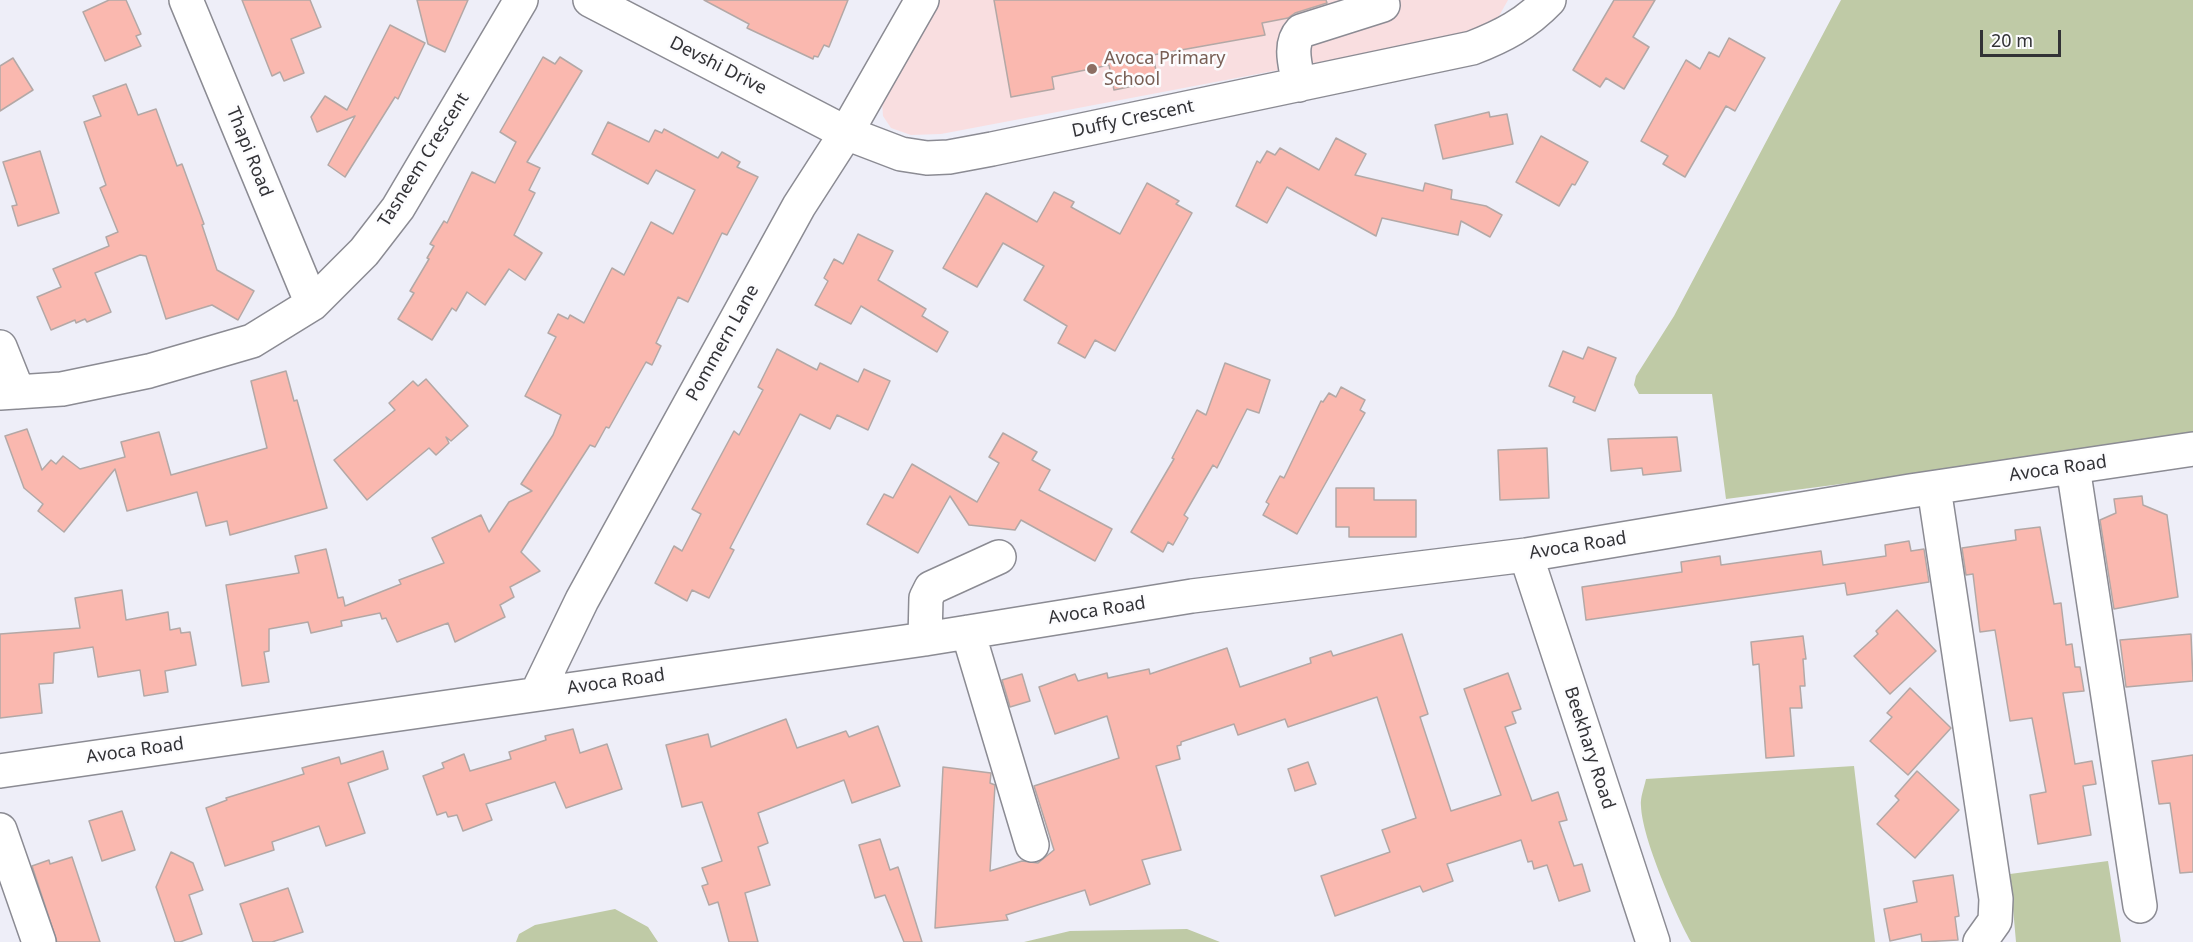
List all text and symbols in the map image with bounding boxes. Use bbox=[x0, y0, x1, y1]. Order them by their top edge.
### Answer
scale bar bbox=[1983, 18, 2064, 56]
text: 20 m bbox=[1991, 28, 2033, 52]
street label: Devshi Drive bbox=[666, 32, 770, 100]
place label: Avoca Primary School bbox=[1104, 48, 1225, 90]
marker: Avoca Primary School bbox=[1085, 62, 1099, 76]
street label: Tasneem Crescent bbox=[374, 89, 474, 231]
street label: Duffy Crescent bbox=[1070, 96, 1196, 142]
street label: Thapi Road bbox=[221, 104, 277, 200]
street label: Pommern Lane bbox=[682, 281, 764, 405]
street label: Avoca Road bbox=[2008, 451, 2108, 487]
street label: Avoca Road bbox=[1528, 528, 1628, 564]
street label: Avoca Road bbox=[1047, 593, 1147, 629]
street label: Avoca Road bbox=[566, 664, 666, 700]
street label: Beekhary Road bbox=[1559, 684, 1619, 812]
street label: Avoca Road bbox=[85, 733, 185, 769]

